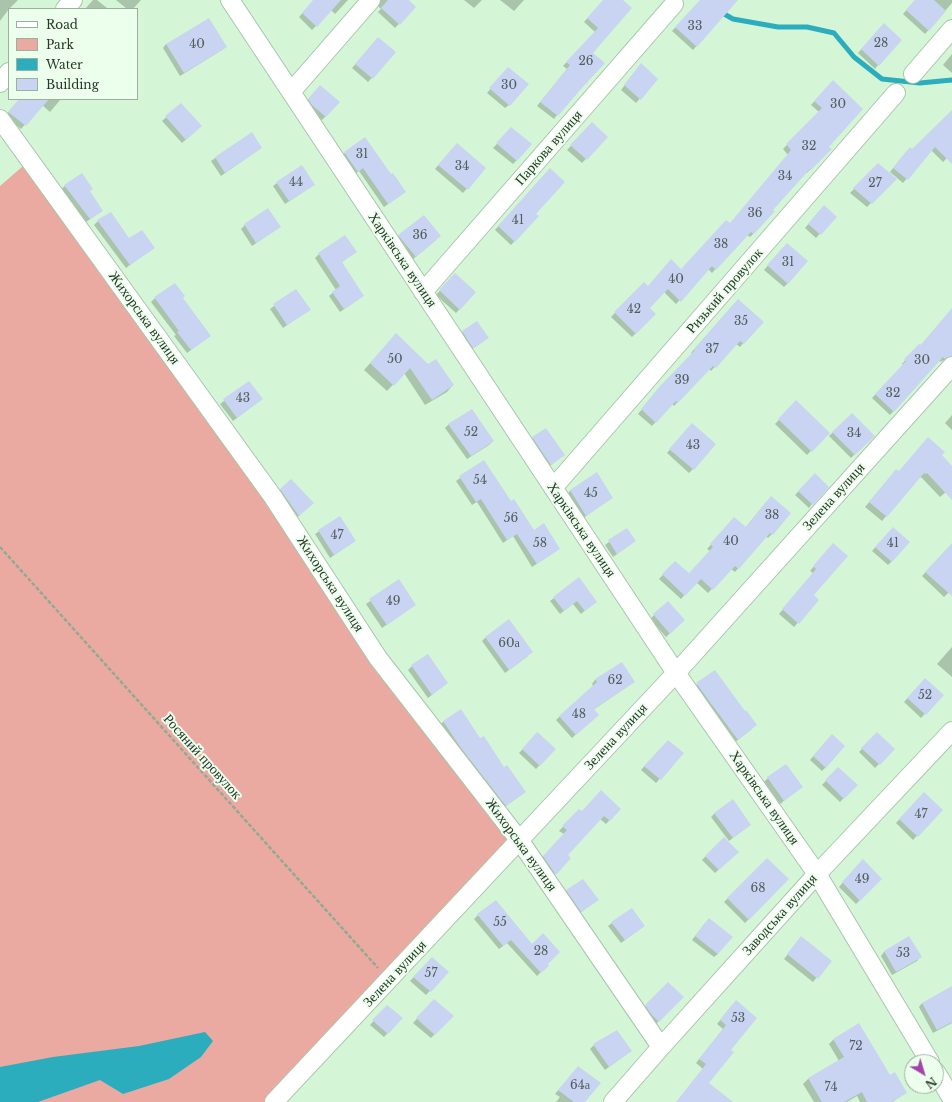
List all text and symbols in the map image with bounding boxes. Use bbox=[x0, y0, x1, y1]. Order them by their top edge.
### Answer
legend bbox=[8, 8, 138, 100]
text: Road bbox=[46, 17, 78, 32]
house number: 33 bbox=[688, 20, 702, 34]
text: Park bbox=[46, 37, 74, 52]
house number: 28 bbox=[874, 37, 888, 51]
house number: 40 bbox=[189, 38, 205, 52]
house number: 26 bbox=[578, 55, 594, 69]
text: Water bbox=[46, 57, 83, 72]
text: Building bbox=[46, 77, 99, 92]
house number: 30 bbox=[501, 79, 517, 93]
house number: 30 bbox=[830, 98, 846, 112]
street label: Паркова вулиця bbox=[512, 107, 586, 189]
house number: 32 bbox=[802, 140, 816, 154]
house number: 31 bbox=[356, 148, 368, 162]
house number: 34 bbox=[455, 160, 469, 174]
house number: 34 bbox=[778, 170, 792, 184]
house number: 44 bbox=[289, 176, 303, 190]
house number: 27 bbox=[868, 177, 882, 191]
house number: 36 bbox=[747, 207, 763, 221]
street label: Харківська вулиця bbox=[364, 209, 440, 311]
house number: 41 bbox=[512, 214, 524, 228]
house number: 36 bbox=[412, 229, 428, 243]
house number: 38 bbox=[714, 238, 728, 252]
street label: Ризький провулок bbox=[683, 245, 767, 337]
house number: 31 bbox=[782, 256, 794, 270]
street label: Жихорська вулиця bbox=[105, 268, 183, 368]
house number: 40 bbox=[668, 273, 684, 287]
house number: 42 bbox=[627, 303, 641, 317]
house number: 35 bbox=[734, 315, 748, 329]
house number: 37 bbox=[705, 343, 719, 357]
house number: 50 bbox=[387, 353, 403, 367]
house number: 30 bbox=[914, 354, 930, 368]
house number: 39 bbox=[674, 374, 690, 388]
house number: 32 bbox=[886, 387, 900, 401]
house number: 43 bbox=[236, 392, 250, 406]
house number: 52 bbox=[464, 426, 478, 440]
house number: 34 bbox=[847, 427, 861, 441]
house number: 43 bbox=[686, 439, 700, 453]
street label: Зелена вулиця bbox=[799, 460, 869, 534]
house number: 54 bbox=[473, 474, 487, 488]
street label: Харківська вулиця bbox=[543, 479, 619, 581]
house number: 45 bbox=[584, 487, 598, 501]
house number: 38 bbox=[765, 509, 779, 523]
house number: 56 bbox=[504, 512, 518, 526]
house number: 47 bbox=[330, 529, 344, 543]
street label: Жихорська вулиця bbox=[293, 533, 367, 635]
house number: 40 bbox=[723, 535, 739, 549]
house number: 58 bbox=[533, 537, 547, 551]
house number: 41 bbox=[887, 537, 899, 551]
house number: 49 bbox=[386, 595, 400, 609]
house number: 60а bbox=[498, 637, 520, 651]
house number: 62 bbox=[607, 674, 623, 688]
house number: 52 bbox=[918, 689, 932, 703]
street label: Зелена вулиця bbox=[581, 700, 651, 774]
house number: 48 bbox=[572, 708, 586, 722]
street label: Росяний провулок bbox=[159, 711, 245, 803]
street label: Харківська вулиця bbox=[725, 748, 803, 848]
street label: Жихорська вулиця bbox=[482, 795, 560, 895]
house number: 47 bbox=[914, 808, 928, 822]
street label: Заводська вулиця bbox=[739, 871, 821, 959]
house number: 49 bbox=[855, 873, 869, 887]
house number: 68 bbox=[751, 882, 765, 896]
house number: 55 bbox=[493, 916, 507, 930]
street label: Зелена вулиця bbox=[360, 937, 430, 1011]
house number: 28 bbox=[534, 945, 548, 959]
house number: 53 bbox=[896, 947, 910, 961]
house number: 57 bbox=[425, 967, 437, 981]
house number: 53 bbox=[731, 1012, 745, 1026]
house number: 72 bbox=[849, 1040, 863, 1054]
north arrow bbox=[904, 1054, 944, 1094]
text: N bbox=[922, 1074, 939, 1091]
house number: 64а bbox=[570, 1079, 590, 1093]
house number: 74 bbox=[825, 1081, 837, 1095]

